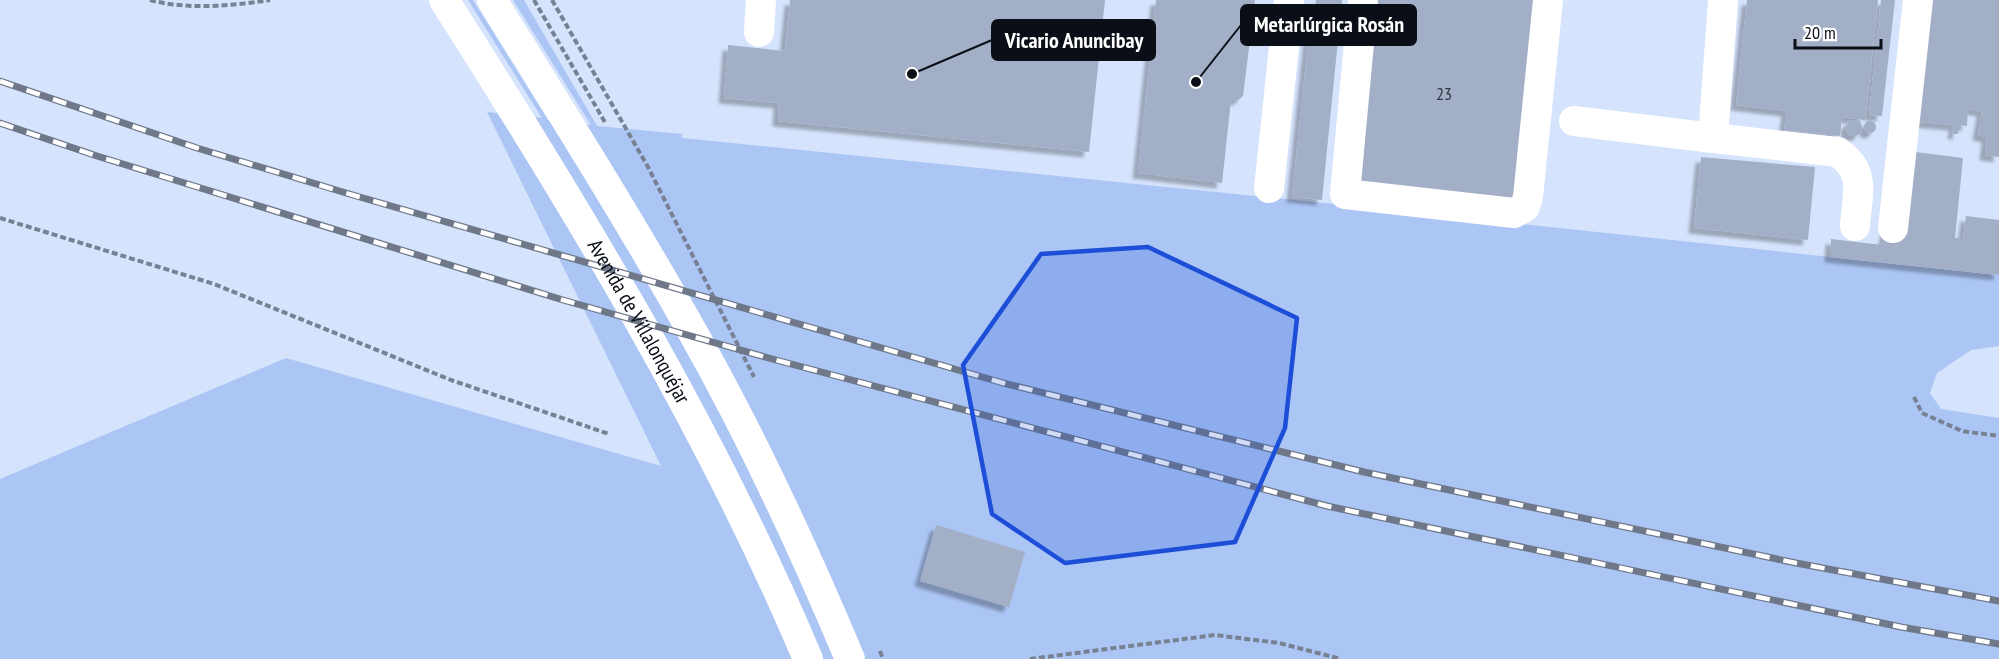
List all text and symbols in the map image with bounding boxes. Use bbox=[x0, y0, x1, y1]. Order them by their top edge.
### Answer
callout: Metarlúrgica Rosán bbox=[1241, 5, 1416, 45]
text: Metarlúrgica Rosán bbox=[1254, 10, 1404, 38]
scale bar bbox=[1795, 12, 1880, 50]
callout: Vicario Anuncibay bbox=[992, 20, 1155, 60]
text: 20 m bbox=[1804, 21, 1836, 44]
text: Vicario Anuncibay bbox=[1004, 26, 1145, 54]
house number: 23 bbox=[1436, 82, 1452, 105]
street label: Avenida de Villalonquéjar bbox=[582, 234, 697, 408]

